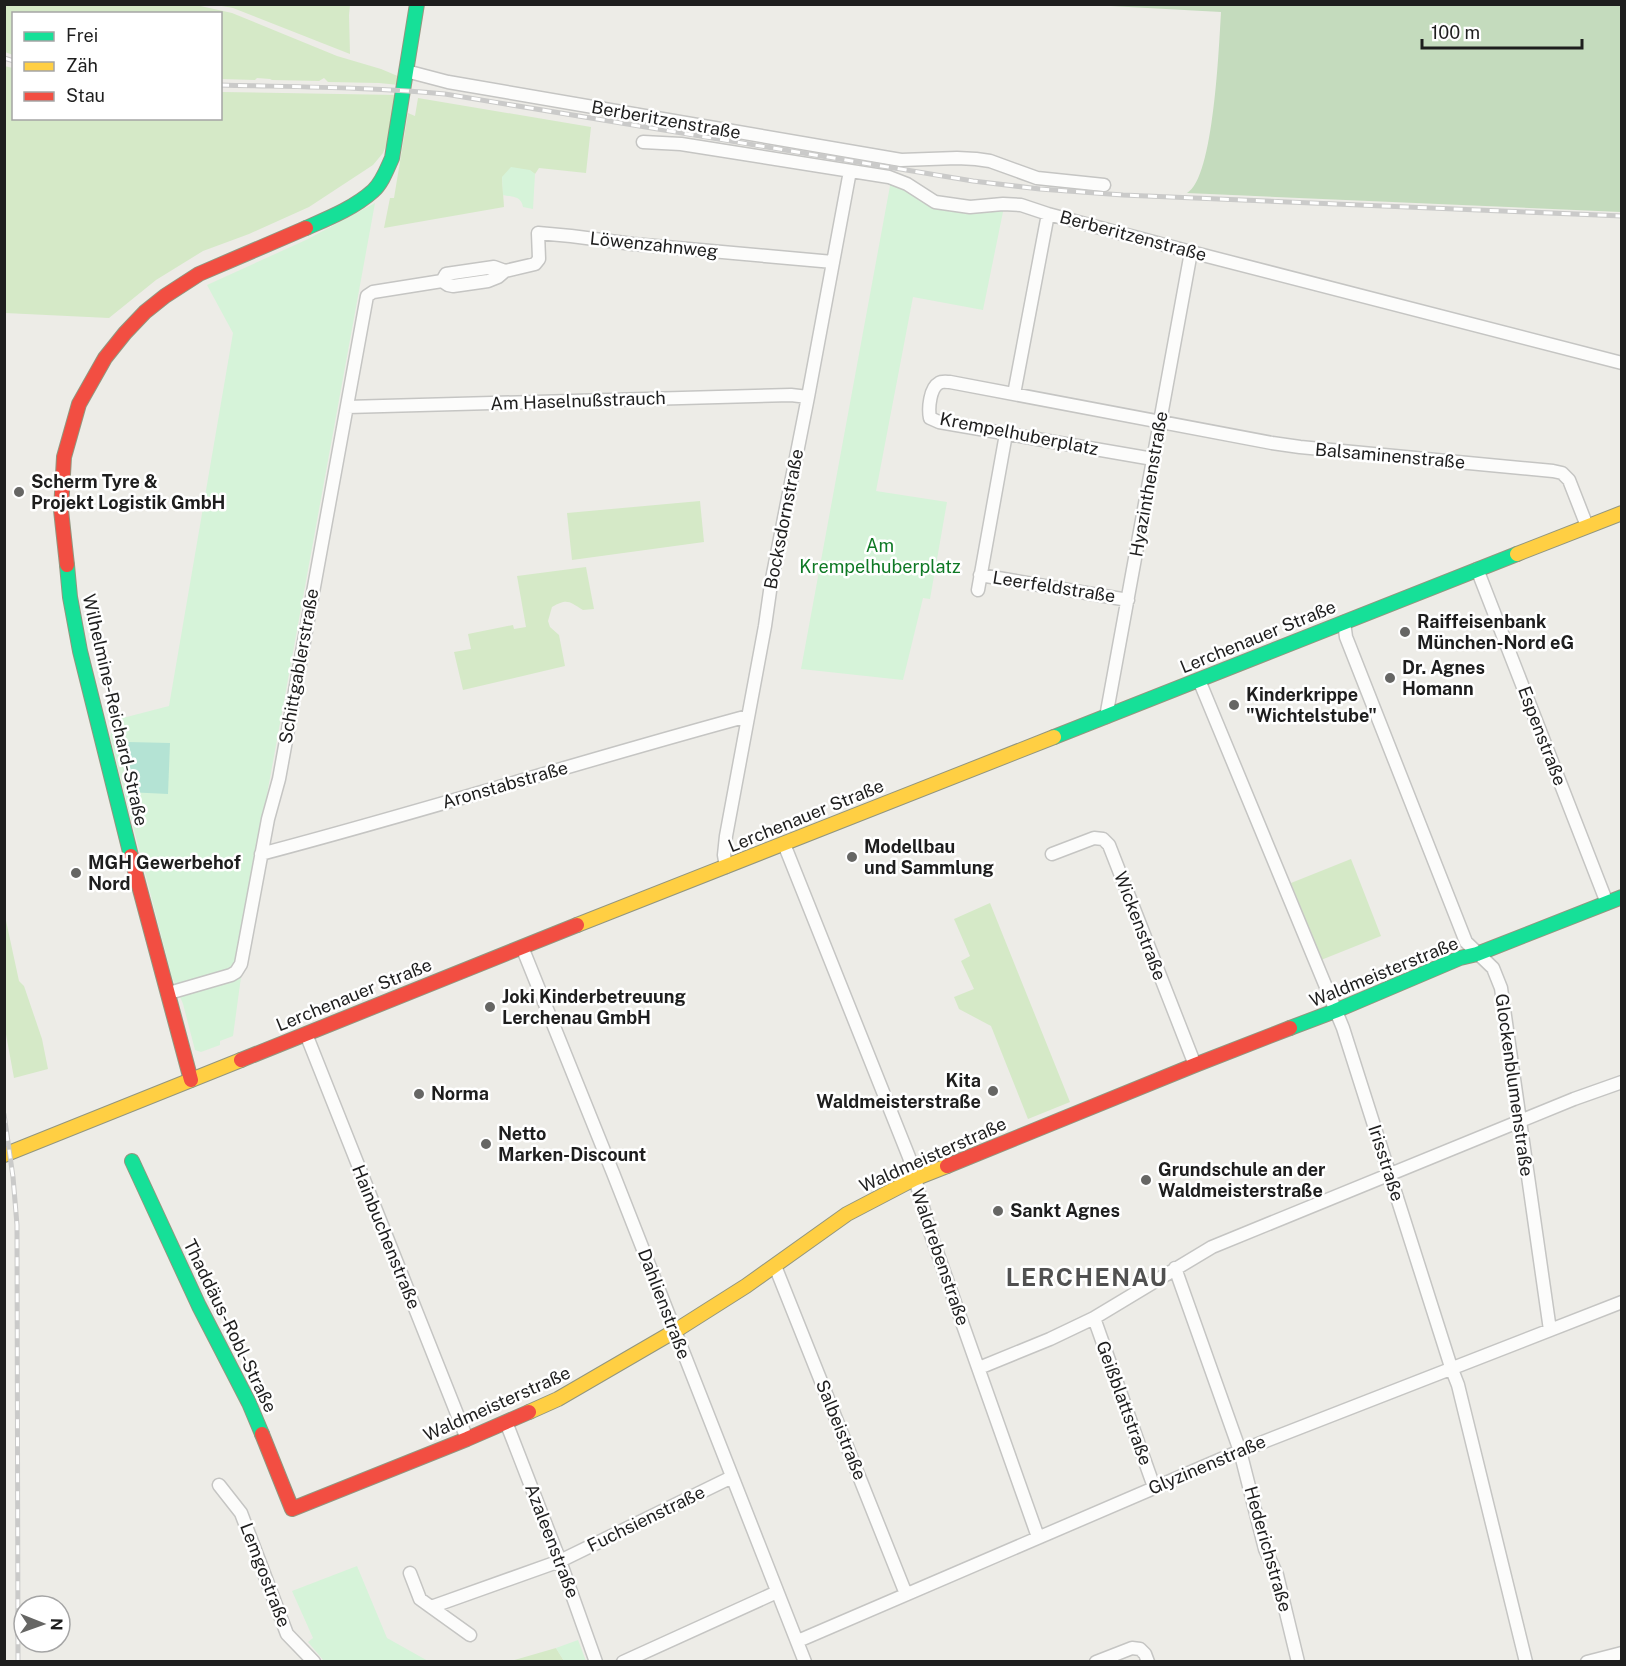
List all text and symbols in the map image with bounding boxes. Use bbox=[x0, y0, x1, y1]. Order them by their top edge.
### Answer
legend bbox=[12, 12, 222, 120]
scale bar bbox=[1422, 12, 1582, 50]
text: 100 m bbox=[1431, 22, 1480, 43]
text: Frei bbox=[66, 25, 98, 46]
text: Zäh bbox=[66, 55, 98, 76]
text: Stau bbox=[66, 85, 105, 106]
street label: Berberitzenstraße bbox=[590, 96, 742, 143]
street label: Berberitzenstraße bbox=[1057, 206, 1209, 265]
street label: Löwenzahnweg bbox=[589, 227, 719, 262]
street label: Am Haselnußstrauch bbox=[490, 387, 666, 414]
street label: Krempelhuberplatz bbox=[938, 408, 1100, 459]
street label: Hyazinthenstraße bbox=[1125, 409, 1172, 558]
street label: Balsaminenstraße bbox=[1314, 438, 1466, 473]
street label: Bocksdornstraße bbox=[760, 447, 807, 591]
place label: Scherm Tyre & Projekt Logistik GmbH bbox=[31, 471, 225, 513]
marker: Scherm Tyre & Projekt Logistik GmbH bbox=[12, 485, 26, 499]
park label: Am Krempelhuberplatz bbox=[799, 535, 961, 577]
street label: Leerfeldstraße bbox=[991, 566, 1117, 607]
street label: Schittgablerstraße bbox=[275, 587, 322, 745]
street label: Wilhelmine-Reichard-Straße bbox=[79, 592, 152, 828]
street label: Lerchenauer Straße bbox=[1177, 596, 1339, 677]
place label: Raiffeisenbank München-Nord eG bbox=[1417, 611, 1574, 653]
marker: Raiffeisenbank München-Nord eG bbox=[1398, 625, 1412, 639]
place label: Dr. Agnes Homann bbox=[1402, 657, 1485, 699]
marker: Dr. Agnes Homann bbox=[1383, 671, 1397, 685]
street label: Espenstraße bbox=[1514, 683, 1571, 788]
place label: Kinderkrippe "Wichtelstube" bbox=[1246, 684, 1377, 726]
marker: Kinderkrippe "Wichtelstube" bbox=[1227, 698, 1241, 712]
street label: Aronstabstraße bbox=[439, 757, 570, 813]
street label: Lerchenauer Straße bbox=[725, 775, 887, 856]
place label: Modellbau und Sammlung bbox=[864, 836, 994, 878]
marker: Modellbau und Sammlung bbox=[845, 850, 859, 864]
place label: MGH Gewerbehof Nord bbox=[88, 852, 241, 894]
marker: MGH Gewerbehof Nord bbox=[69, 866, 83, 880]
street label: Wickenstraße bbox=[1110, 868, 1171, 983]
street label: Waldmeisterstraße bbox=[1306, 932, 1461, 1011]
street label: Lerchenauer Straße bbox=[273, 954, 435, 1035]
place label: Joki Kinderbetreuung Lerchenau GmbH bbox=[502, 986, 686, 1028]
street label: Glockenblumenstraße bbox=[1491, 992, 1538, 1178]
marker: Joki Kinderbetreuung Lerchenau GmbH bbox=[483, 1000, 497, 1014]
place label: Kita Waldmeisterstraße bbox=[816, 1070, 981, 1112]
place label: Norma bbox=[431, 1083, 489, 1104]
marker: Kita Waldmeisterstraße bbox=[986, 1084, 1000, 1098]
marker: Norma bbox=[412, 1087, 426, 1101]
street label: Waldmeisterstraße bbox=[856, 1113, 1010, 1196]
street label: Irisstraße bbox=[1364, 1122, 1409, 1204]
place label: Netto Marken-Discount bbox=[498, 1123, 646, 1165]
marker: Netto Marken-Discount bbox=[479, 1137, 493, 1151]
place label: Grundschule an der Waldmeisterstraße bbox=[1158, 1159, 1326, 1201]
street label: Hainbuchenstraße bbox=[348, 1162, 425, 1312]
marker: Grundschule an der Waldmeisterstraße bbox=[1139, 1173, 1153, 1187]
street label: Waldrebenstraße bbox=[907, 1185, 974, 1328]
place label: Sankt Agnes bbox=[1010, 1200, 1120, 1221]
marker: Sankt Agnes bbox=[991, 1204, 1005, 1218]
street label: Thaddäus-Robl-Straße bbox=[179, 1236, 282, 1416]
street label: Dahlienstraße bbox=[634, 1246, 695, 1362]
district label: LERCHENAU bbox=[1006, 1263, 1168, 1291]
street label: Geißblattstraße bbox=[1092, 1338, 1157, 1468]
street label: Waldmeisterstraße bbox=[420, 1362, 574, 1445]
street label: Salbeistraße bbox=[812, 1377, 871, 1483]
street label: Glyzinenstraße bbox=[1145, 1430, 1269, 1499]
street label: Azaleenstraße bbox=[521, 1481, 584, 1601]
street label: Fuchsienstraße bbox=[583, 1481, 708, 1556]
street label: Hederichstraße bbox=[1241, 1484, 1296, 1614]
street label: Lemgostraße bbox=[236, 1520, 295, 1630]
north arrow bbox=[12, 1594, 72, 1654]
text: N bbox=[47, 1618, 66, 1631]

